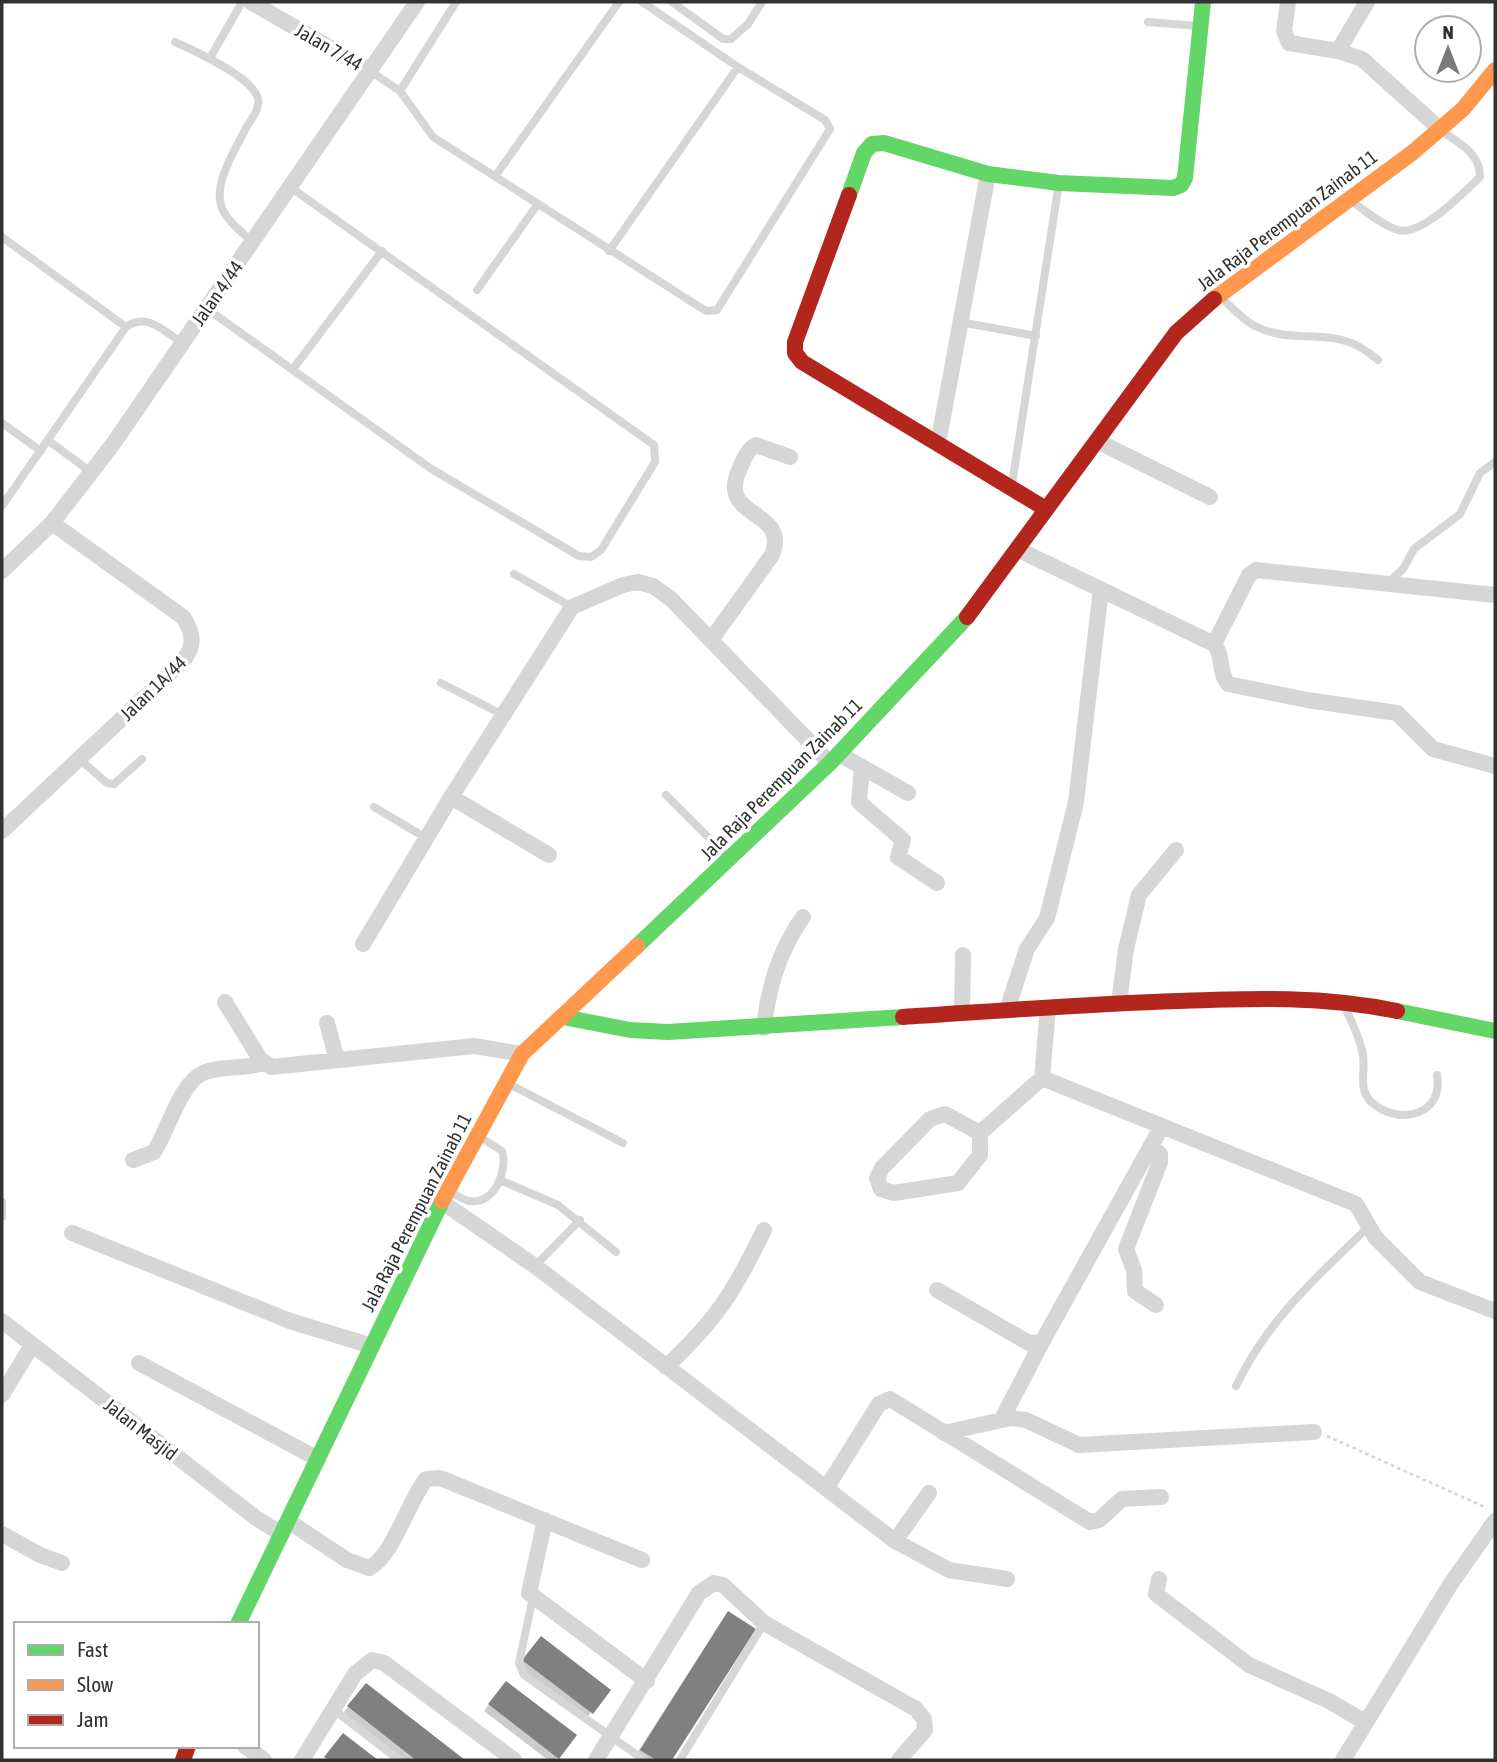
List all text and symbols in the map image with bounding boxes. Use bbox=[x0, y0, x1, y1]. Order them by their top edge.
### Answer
north arrow bbox=[1413, 14, 1483, 84]
street label: Jalan 7/44 bbox=[292, 19, 367, 75]
text: N bbox=[1442, 21, 1454, 43]
street label: Jala Raja Perempuan Zainab 11 bbox=[1193, 145, 1381, 295]
street label: Jalan 4/44 bbox=[187, 256, 247, 330]
street label: Jalan 1A/44 bbox=[115, 651, 191, 725]
street label: Jala Raja Perempuan Zainab 11 bbox=[696, 694, 866, 864]
street label: Jala Raja Perempuan Zainab 11 bbox=[356, 1109, 476, 1315]
street label: Jalan Masjid bbox=[100, 1394, 182, 1464]
legend bbox=[14, 1622, 259, 1748]
text: Fast bbox=[77, 1637, 108, 1661]
text: Slow bbox=[77, 1672, 114, 1696]
text: Jam bbox=[77, 1707, 109, 1731]

